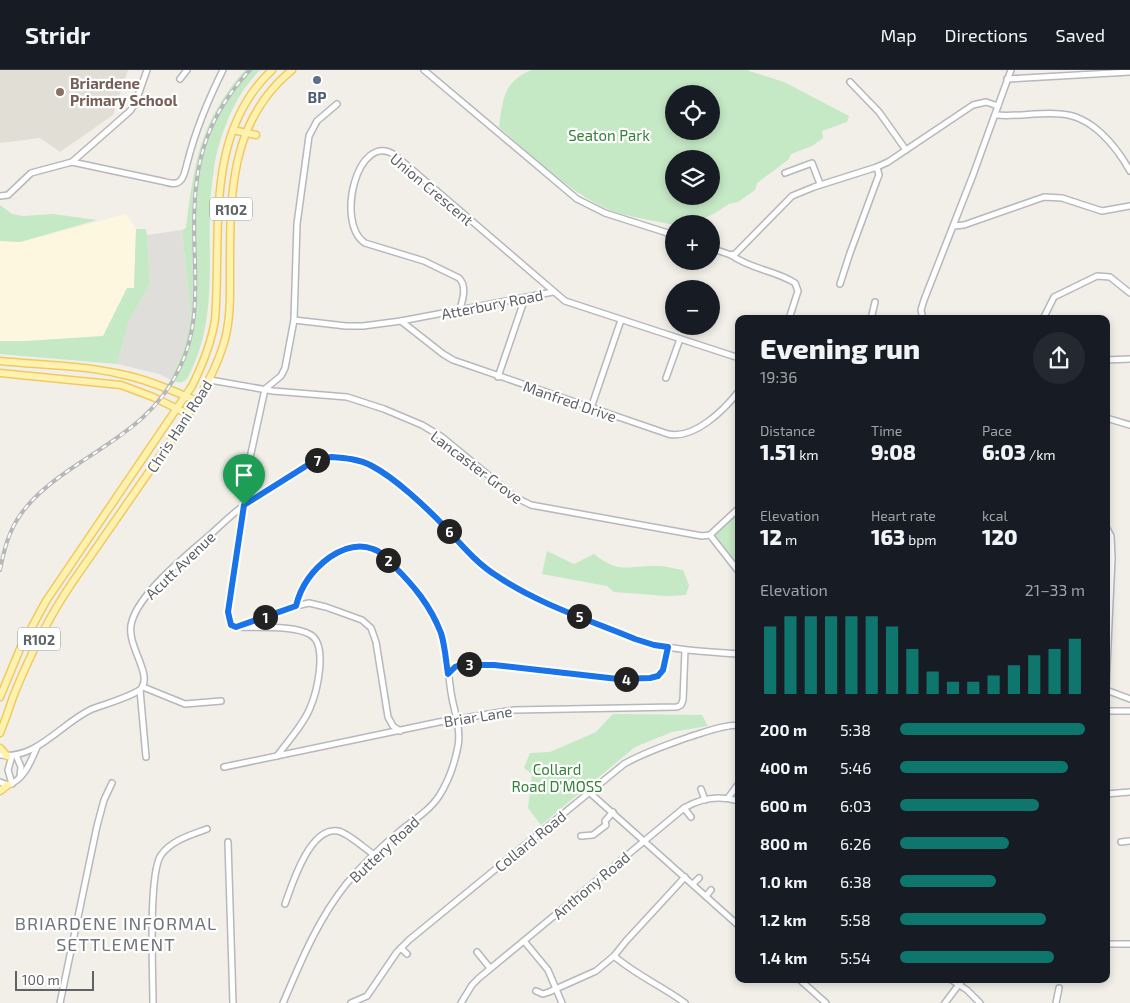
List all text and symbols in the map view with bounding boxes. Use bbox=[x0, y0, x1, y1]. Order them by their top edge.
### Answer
text: Stridr bbox=[25, 20, 90, 49]
text: Map bbox=[880, 24, 917, 46]
text: Directions bbox=[945, 24, 1028, 46]
text: Saved bbox=[1056, 24, 1105, 46]
place label: Briardene Primary School bbox=[70, 74, 178, 110]
marker: BP bbox=[311, 74, 323, 86]
map controls bbox=[665, 85, 720, 335]
button: locate bbox=[665, 85, 720, 140]
marker: Briardene Primary School bbox=[54, 86, 66, 98]
place label: BP bbox=[308, 88, 326, 106]
park label: Seaton Park bbox=[568, 126, 650, 144]
street label: Union Crescent bbox=[387, 149, 477, 229]
button: layers bbox=[665, 150, 720, 205]
road number: R102 bbox=[210, 198, 252, 220]
button: + bbox=[665, 215, 720, 270]
button: − bbox=[665, 280, 720, 335]
street label: Atterbury Road bbox=[440, 285, 544, 323]
text: Evening run bbox=[760, 331, 920, 365]
button: share bbox=[1033, 332, 1085, 384]
text: 19:36 bbox=[760, 367, 797, 386]
street label: Chris Hani Road bbox=[142, 376, 216, 476]
street label: Manfred Drive bbox=[521, 377, 619, 425]
text: Distance bbox=[760, 422, 815, 439]
text: Time bbox=[871, 422, 902, 439]
text: Pace bbox=[982, 422, 1012, 439]
street label: Lancaster Grove bbox=[428, 427, 526, 507]
text: 1.51 bbox=[760, 439, 796, 464]
text: 9:08 bbox=[871, 439, 916, 464]
text: 6:03 bbox=[982, 439, 1026, 464]
text: km bbox=[796, 446, 819, 463]
text: /km bbox=[1026, 446, 1056, 463]
pin: 7 bbox=[304, 448, 330, 472]
text: 7 bbox=[314, 452, 321, 469]
pin bbox=[223, 454, 265, 505]
icon: arrive bbox=[230, 461, 258, 489]
text: Elevation bbox=[760, 507, 819, 524]
text: Heart rate bbox=[871, 507, 936, 524]
text: kcal bbox=[982, 507, 1008, 524]
pin: 6 bbox=[436, 518, 462, 544]
text: 6 bbox=[445, 523, 454, 540]
text: 12 bbox=[760, 524, 782, 549]
text: 163 bbox=[871, 524, 905, 549]
text: 120 bbox=[982, 524, 1017, 549]
street label: Acutt Avenue bbox=[141, 527, 219, 603]
text: m bbox=[782, 531, 797, 548]
text: bpm bbox=[905, 531, 937, 548]
pin: 2 bbox=[376, 548, 400, 572]
text: 2 bbox=[384, 552, 393, 569]
text: Elevation bbox=[760, 580, 828, 599]
text: 21–33 m bbox=[1025, 580, 1085, 599]
pin: 1 bbox=[252, 604, 278, 630]
pin: 5 bbox=[566, 604, 592, 628]
text: 5 bbox=[576, 608, 583, 625]
text: 1 bbox=[262, 609, 269, 626]
road number: R102 bbox=[18, 628, 60, 650]
pin: 3 bbox=[456, 652, 482, 676]
text: 3 bbox=[466, 656, 473, 673]
pin: 4 bbox=[614, 666, 638, 692]
text: 4 bbox=[622, 671, 631, 688]
street label: Briar Lane bbox=[443, 702, 513, 730]
text: 200 m bbox=[760, 720, 807, 739]
text: 5:38 bbox=[840, 720, 871, 739]
text: 400 m bbox=[760, 758, 808, 777]
text: 5:46 bbox=[840, 758, 871, 777]
park label: Collard Road D'MOSS bbox=[512, 760, 603, 795]
text: 600 m bbox=[760, 796, 807, 815]
text: 6:03 bbox=[840, 796, 871, 815]
street label: Collard Road bbox=[491, 807, 569, 875]
street label: Buttery Road bbox=[345, 812, 423, 886]
text: 800 m bbox=[760, 834, 808, 853]
text: 6:26 bbox=[840, 834, 871, 853]
street label: Anthony Road bbox=[549, 848, 633, 922]
text: 1.0 km bbox=[760, 872, 807, 891]
text: 6:38 bbox=[840, 872, 872, 891]
text: 1.2 km bbox=[760, 910, 807, 929]
text: 5:58 bbox=[840, 910, 871, 929]
district label: BRIARDENE INFORMAL SETTLEMENT bbox=[15, 912, 217, 955]
text: 1.4 km bbox=[760, 948, 807, 967]
text: 5:54 bbox=[840, 948, 871, 967]
scale bar bbox=[15, 968, 94, 991]
text: 100 m bbox=[22, 971, 60, 988]

